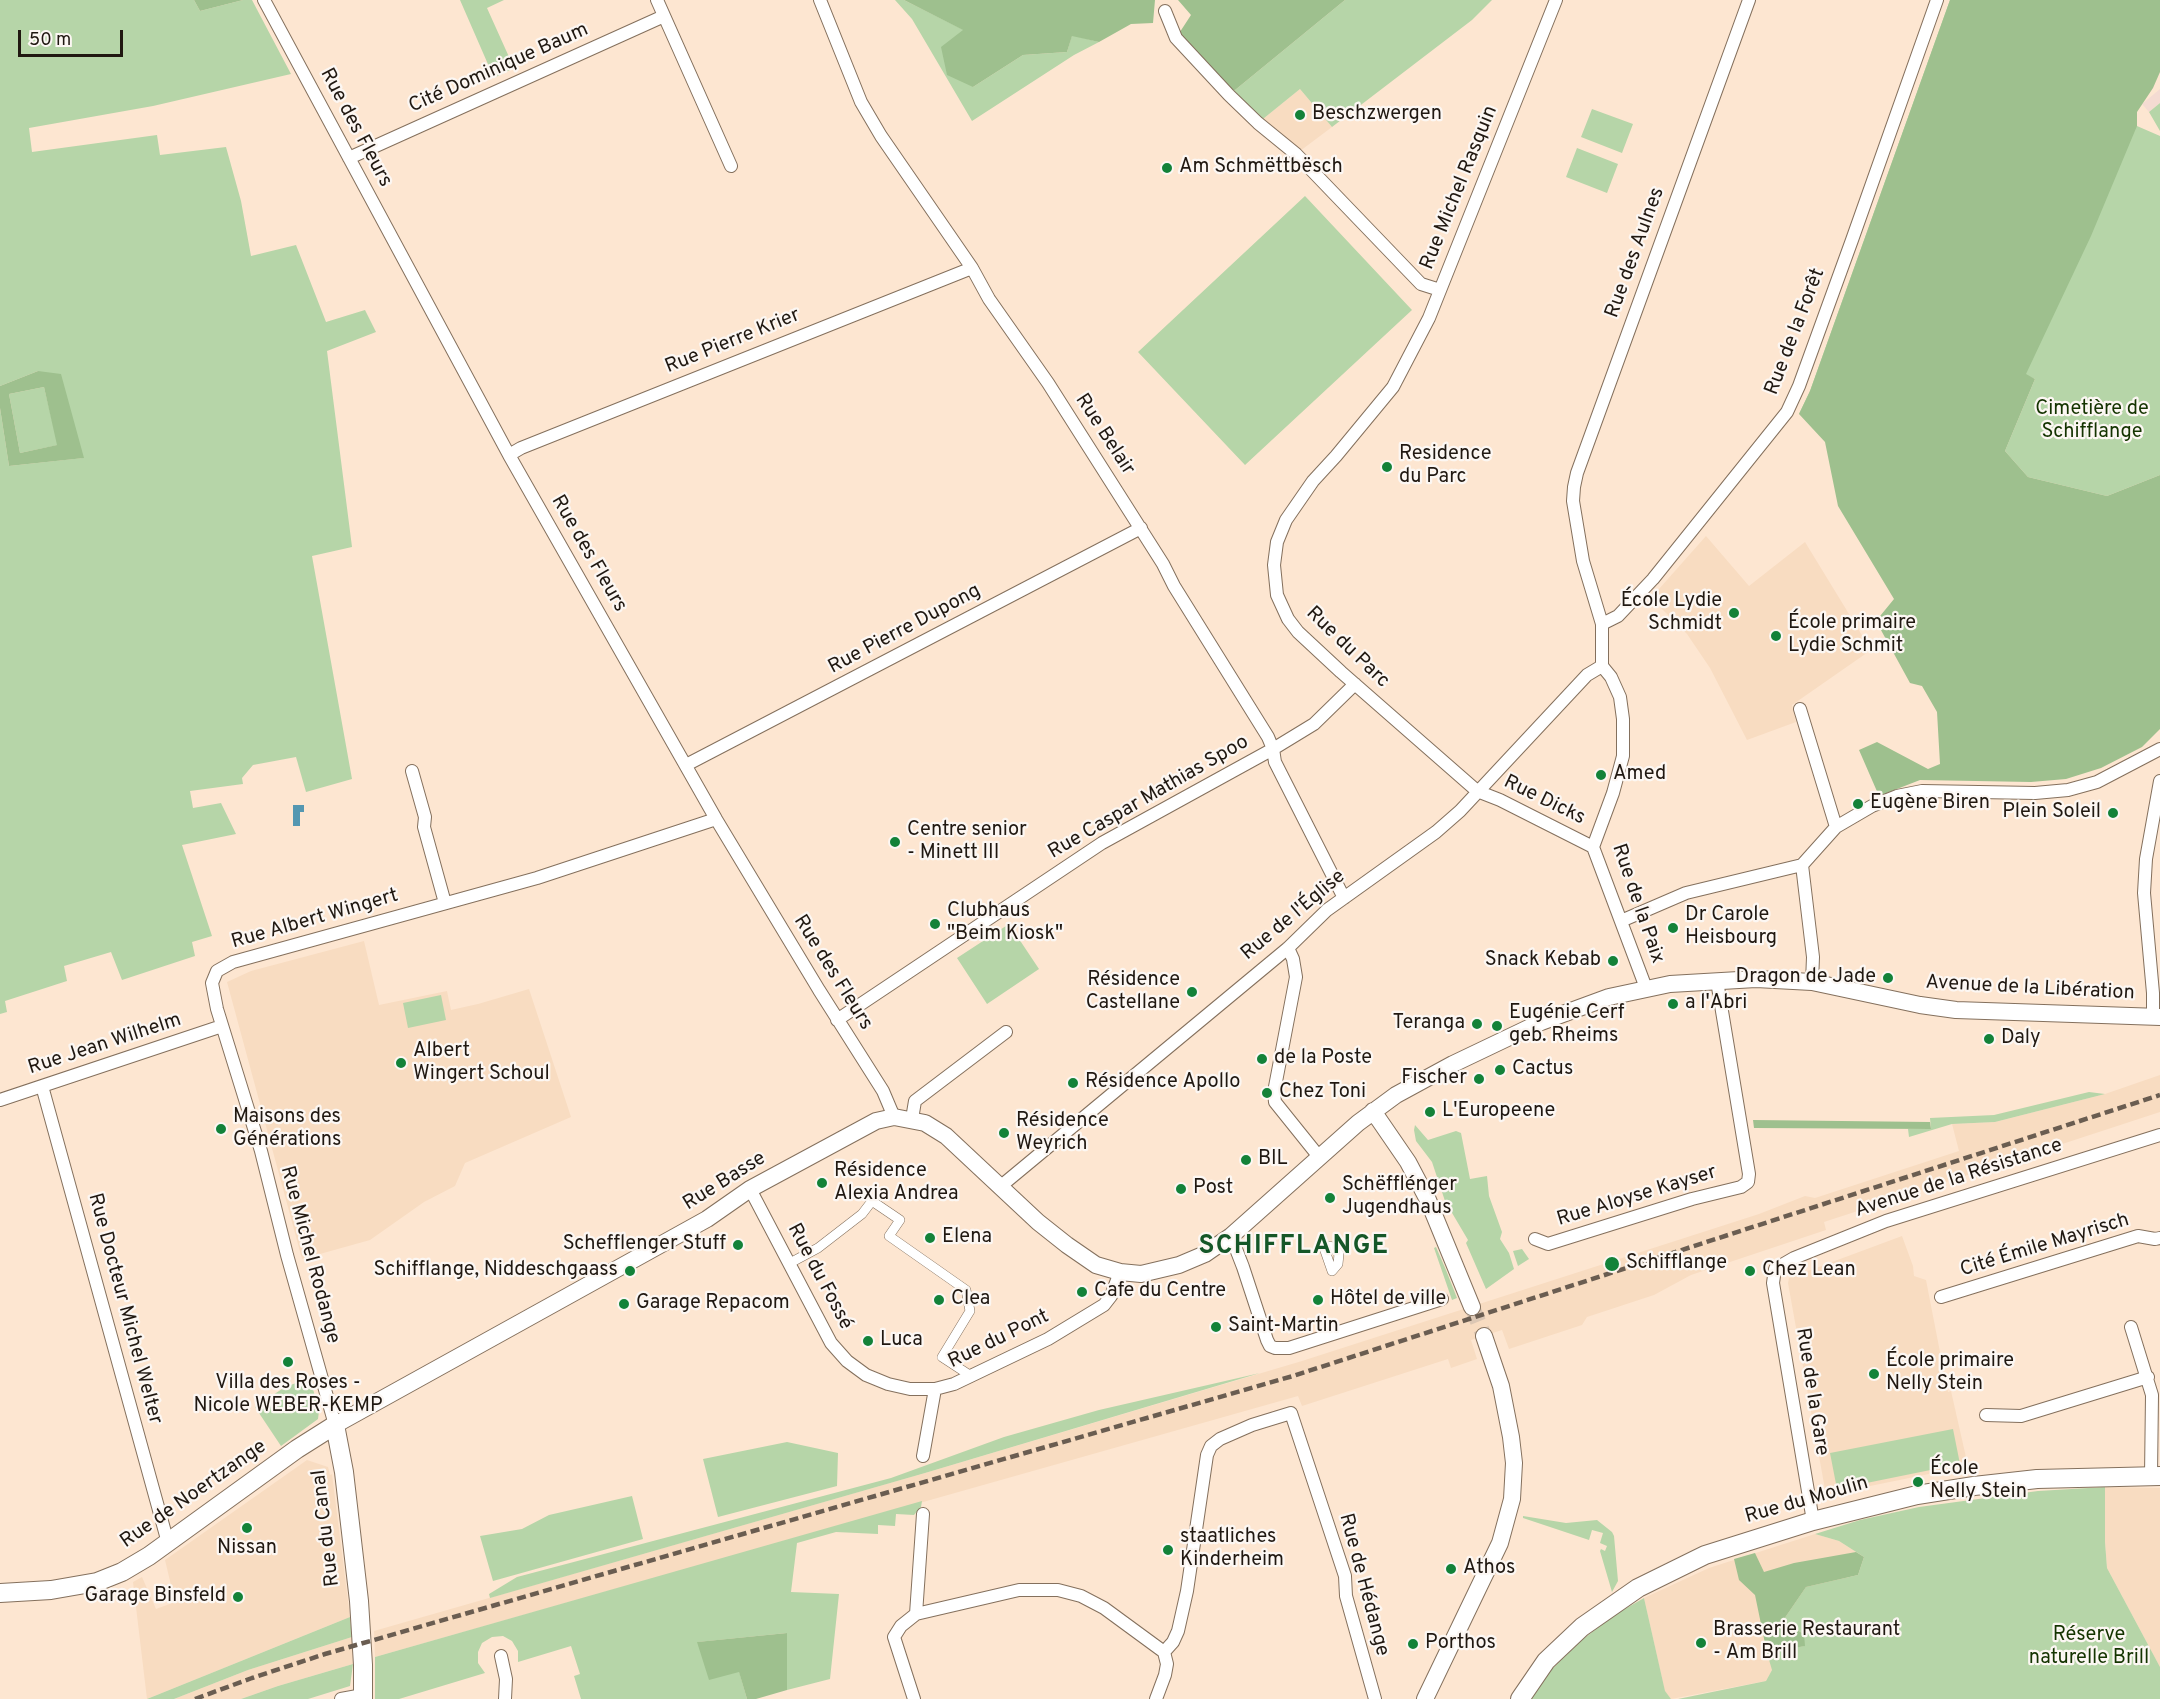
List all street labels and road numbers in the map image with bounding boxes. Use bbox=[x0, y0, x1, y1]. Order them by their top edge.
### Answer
street label: Cité Dominique Baum bbox=[406, 19, 592, 119]
street label: Rue des Fleurs bbox=[314, 64, 396, 192]
street label: Rue Michel Rasquin bbox=[1416, 103, 1504, 273]
street label: Rue des Aulnes bbox=[1601, 185, 1671, 321]
street label: Rue de la Forêt bbox=[1761, 265, 1831, 399]
street label: Rue Pierre Krier bbox=[662, 304, 804, 380]
street label: Rue Belair bbox=[1069, 390, 1139, 480]
street label: Rue des Fleurs bbox=[545, 491, 631, 617]
street label: Rue Pierre Dupong bbox=[825, 580, 985, 680]
street label: Rue du Parc bbox=[1300, 602, 1394, 694]
street label: Rue Caspar Mathias Spoo bbox=[1045, 731, 1253, 865]
street label: Rue Dicks bbox=[1499, 771, 1589, 831]
street label: Rue de la Paix bbox=[1605, 841, 1669, 967]
street label: Rue de l'Église bbox=[1237, 865, 1351, 967]
street label: Rue Albert Wingert bbox=[229, 885, 401, 955]
street label: Rue des Fleurs bbox=[787, 911, 877, 1035]
street label: Avenue de la Libération bbox=[1925, 972, 2135, 1006]
street label: Rue Jean Wilhelm bbox=[25, 1009, 185, 1081]
street label: Avenue de la Résistance bbox=[1852, 1134, 2066, 1224]
street label: Rue Basse bbox=[679, 1147, 771, 1217]
street label: Rue Aloyse Kayser bbox=[1554, 1161, 1720, 1233]
street label: Rue Michel Rodange bbox=[274, 1164, 344, 1346]
street label: Rue Docteur Michel Welter bbox=[82, 1191, 166, 1427]
street label: Cité Émile Mayrisch bbox=[1958, 1209, 2132, 1283]
street label: Rue du Fossé bbox=[781, 1220, 857, 1334]
street label: Rue du Pont bbox=[945, 1305, 1053, 1375]
street label: Rue de la Gare bbox=[1789, 1326, 1833, 1458]
street label: Rue de Noertzange bbox=[116, 1436, 272, 1554]
street label: Rue du Canal bbox=[308, 1468, 346, 1588]
street label: Rue du Moulin bbox=[1743, 1472, 1871, 1530]
street label: Rue de Hédange bbox=[1332, 1511, 1394, 1659]

